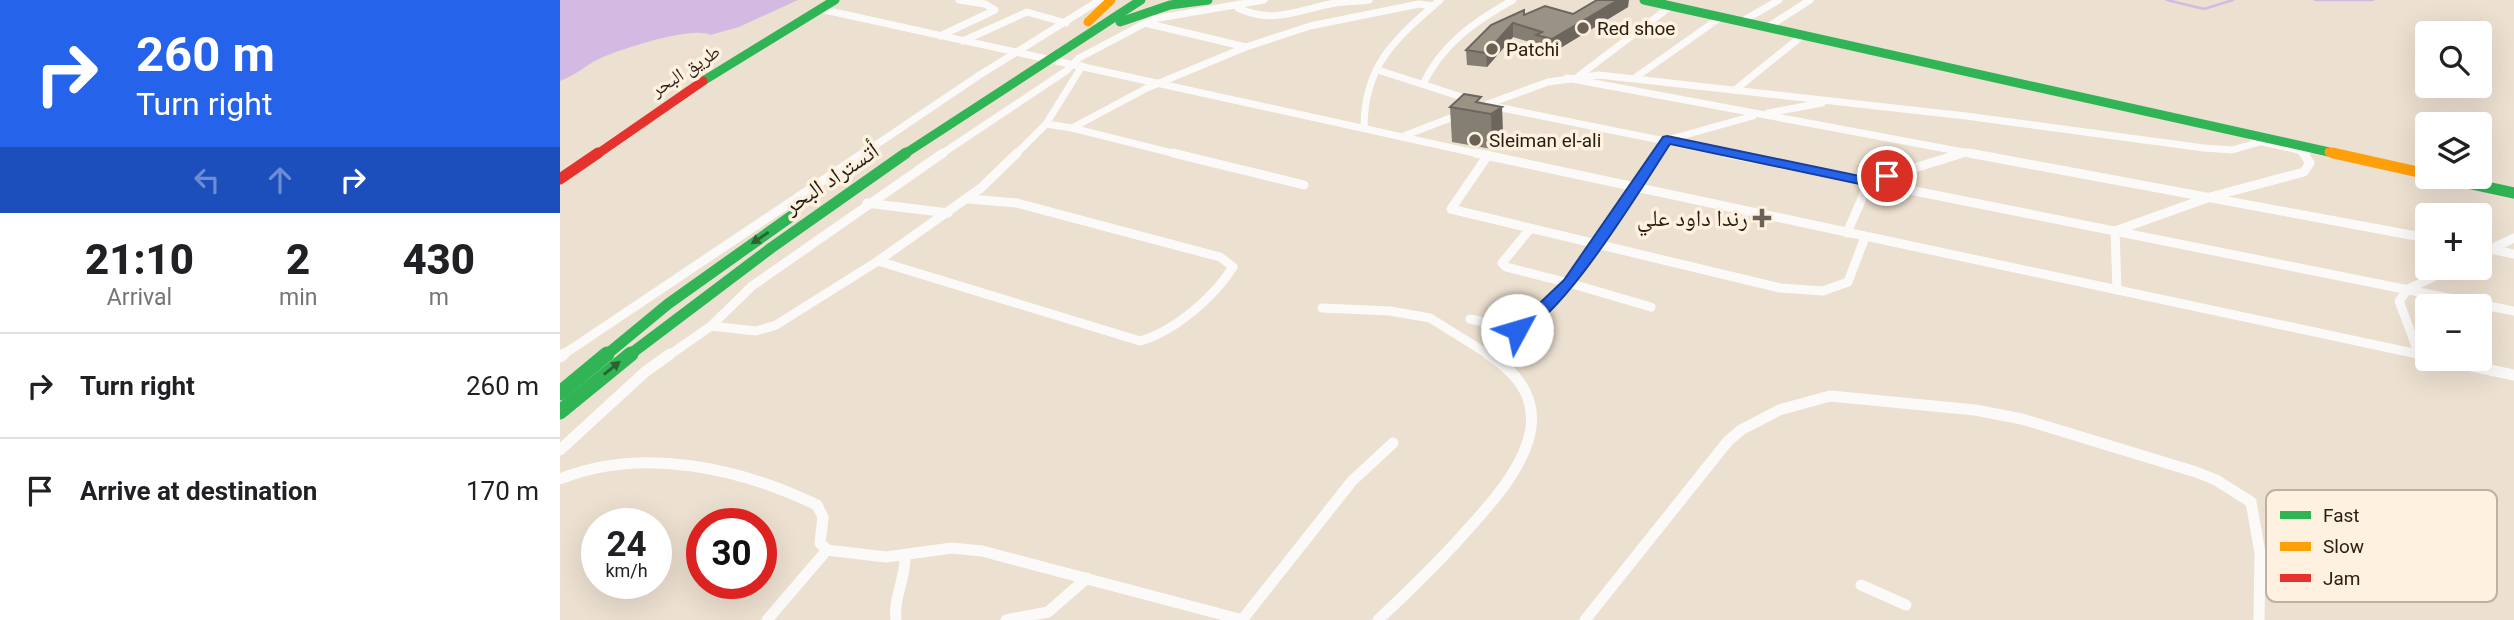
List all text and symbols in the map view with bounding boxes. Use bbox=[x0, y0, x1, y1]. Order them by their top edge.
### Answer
place label: Red shoe bbox=[1597, 17, 1675, 40]
marker: Red shoe bbox=[1575, 20, 1591, 36]
map controls bbox=[2415, 21, 2492, 371]
button: search bbox=[2415, 21, 2492, 98]
text: 260 m bbox=[136, 26, 275, 83]
icon: right bbox=[21, 28, 112, 119]
place label: Patchi bbox=[1506, 38, 1559, 61]
street label: طريق البحر bbox=[645, 40, 724, 102]
marker: Patchi bbox=[1484, 41, 1500, 57]
text: Turn right bbox=[136, 85, 272, 123]
button: layers bbox=[2415, 112, 2492, 189]
place label: Sleiman el-ali bbox=[1489, 129, 1601, 152]
marker: Sleiman el-ali bbox=[1467, 132, 1483, 148]
street label: أتستراد البحر bbox=[778, 136, 884, 221]
pin bbox=[1857, 146, 1917, 206]
icon: arrive bbox=[1868, 157, 1906, 195]
icon: left bbox=[188, 161, 226, 199]
icon: ahead bbox=[261, 161, 299, 199]
icon: right bbox=[334, 161, 372, 199]
button: + bbox=[2415, 203, 2492, 280]
place label: رندا داود علي bbox=[1637, 205, 1748, 237]
marker: رندا داود علي bbox=[1754, 210, 1770, 226]
one-way arrow bbox=[751, 231, 769, 245]
text: 21:10 bbox=[85, 235, 194, 284]
text: 2 bbox=[286, 235, 310, 284]
text: 430 bbox=[402, 235, 475, 284]
text: Arrival bbox=[107, 284, 172, 311]
text: min bbox=[279, 284, 317, 311]
text: m bbox=[429, 284, 449, 311]
position arrow bbox=[1480, 293, 1554, 367]
button: − bbox=[2415, 294, 2492, 371]
one-way arrow bbox=[603, 361, 621, 376]
icon: right bbox=[21, 367, 59, 405]
text: Turn right bbox=[80, 371, 195, 401]
text: 260 m bbox=[466, 371, 539, 401]
icon: arrive bbox=[21, 472, 59, 510]
text: Arrive at destination bbox=[80, 476, 317, 506]
text: 170 m bbox=[466, 476, 539, 506]
legend bbox=[2266, 490, 2497, 602]
text: Fast bbox=[2323, 504, 2360, 527]
speed limit sign: 30 bbox=[686, 508, 777, 599]
text: 24 bbox=[606, 524, 647, 565]
text: Slow bbox=[2323, 535, 2364, 558]
text: km/h bbox=[605, 560, 648, 581]
text: Jam bbox=[2323, 567, 2360, 590]

